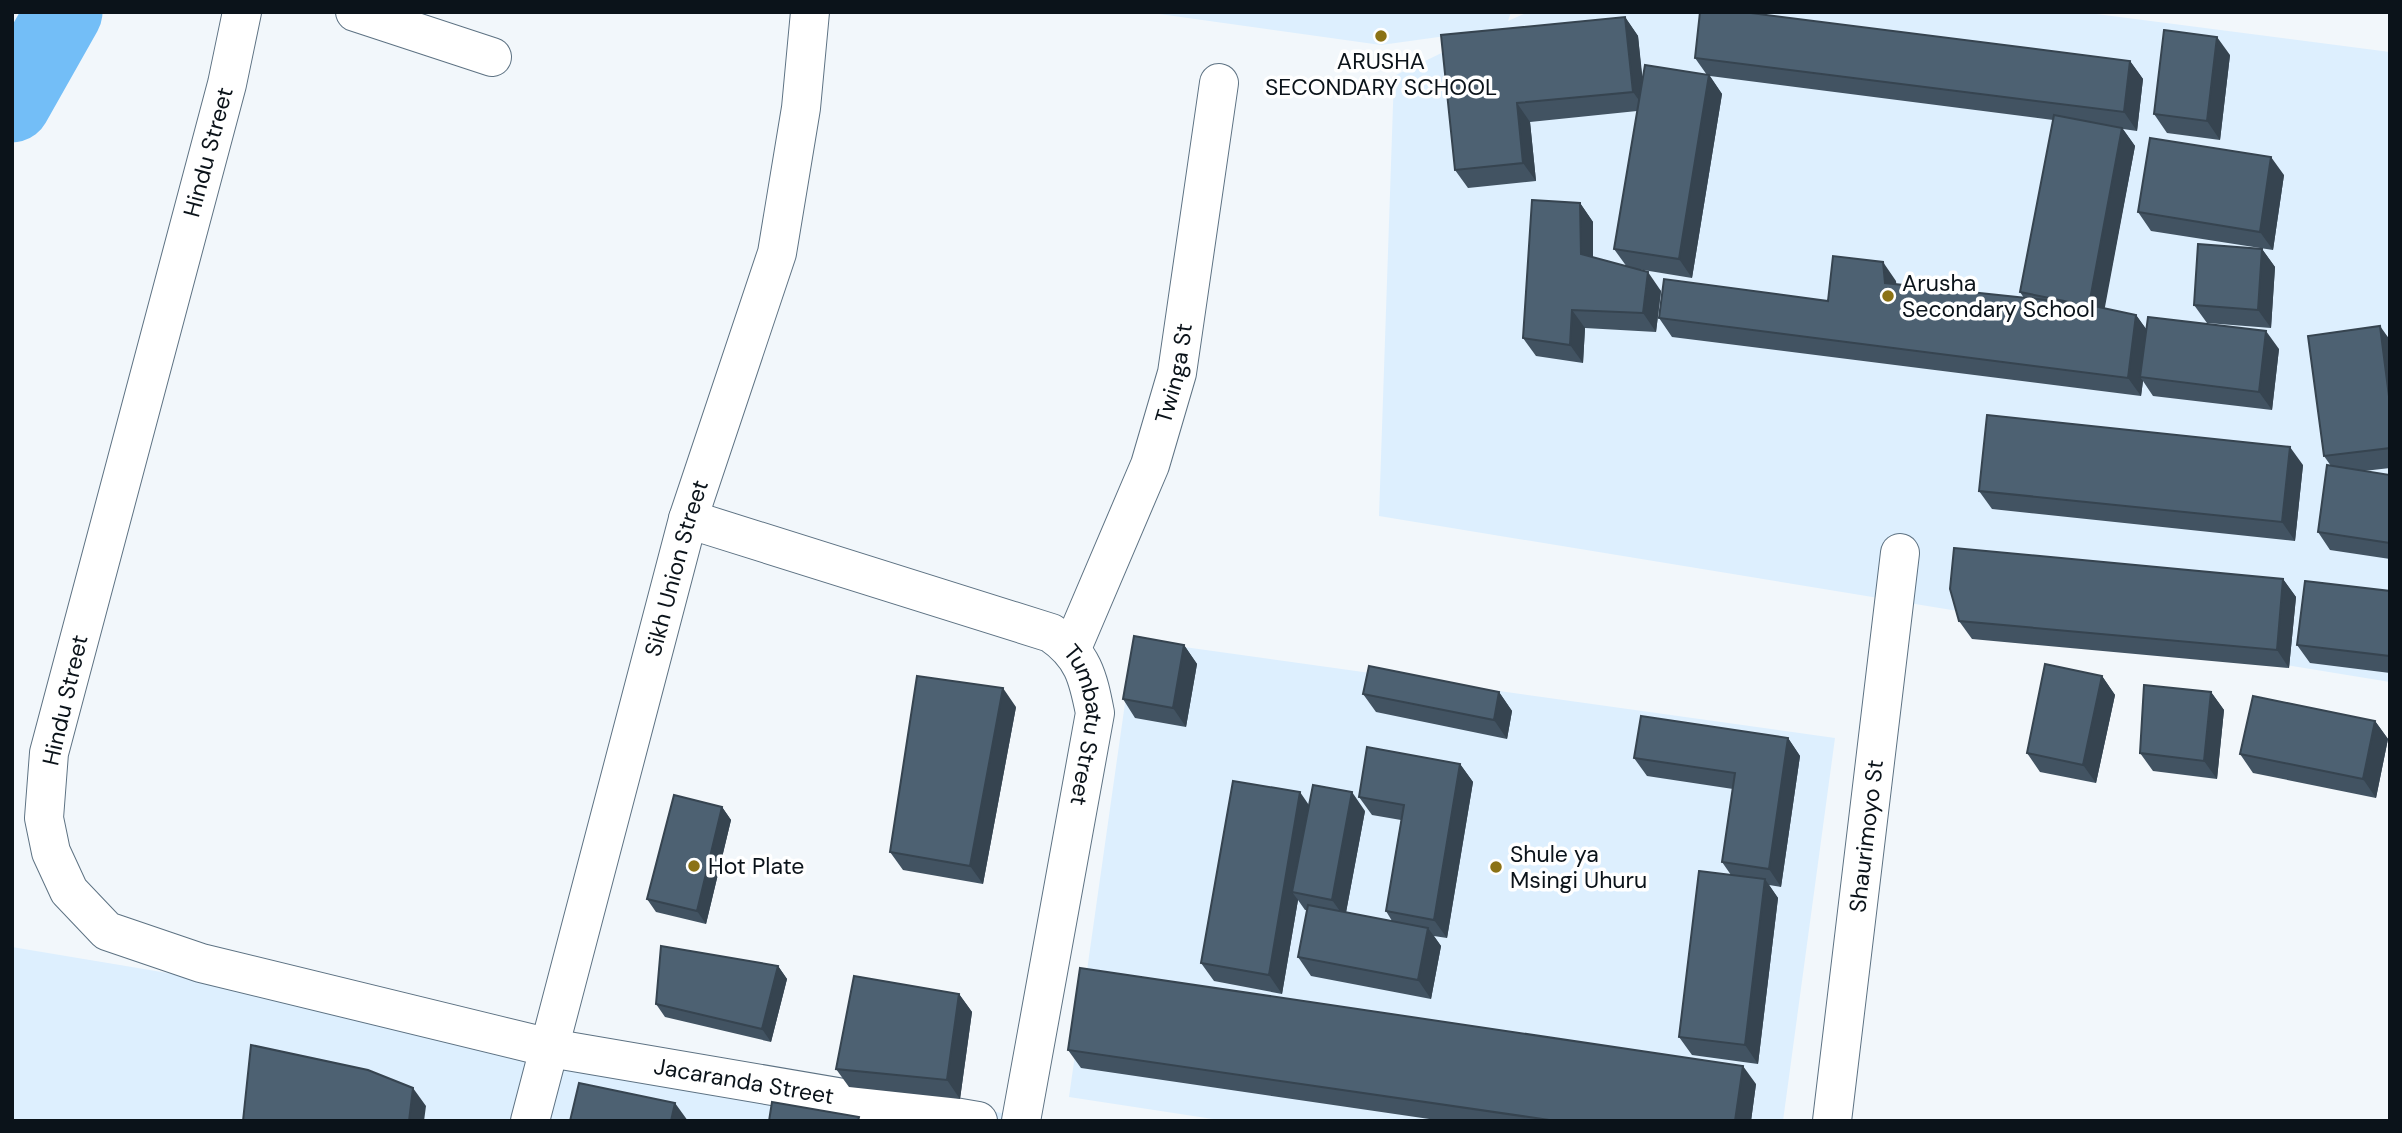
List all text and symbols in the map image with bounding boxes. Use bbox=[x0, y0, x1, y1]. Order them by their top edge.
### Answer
marker: ARUSHA SECONDARY SCHOOL bbox=[1373, 28, 1389, 44]
place label: ARUSHA SECONDARY SCHOOL bbox=[1265, 46, 1497, 102]
street label: Hindu Street bbox=[176, 84, 240, 220]
place label: Arusha Secondary School bbox=[1902, 268, 2095, 324]
marker: Arusha Secondary School bbox=[1880, 288, 1896, 304]
street label: Twinga St bbox=[1148, 321, 1199, 427]
street label: Sikh Union Street bbox=[638, 476, 715, 659]
street label: Hindu Street bbox=[35, 632, 95, 768]
street label: Tumbatu Street bbox=[1057, 638, 1110, 808]
street label: Shaurimoyo St bbox=[1842, 758, 1890, 914]
place label: Shule ya Msingi Uhuru bbox=[1510, 839, 1647, 895]
place label: Hot Plate bbox=[708, 851, 804, 881]
marker: Hot Plate bbox=[686, 858, 702, 874]
marker: Shule ya Msingi Uhuru bbox=[1488, 859, 1504, 875]
street label: Jacaranda Street bbox=[651, 1051, 836, 1111]

